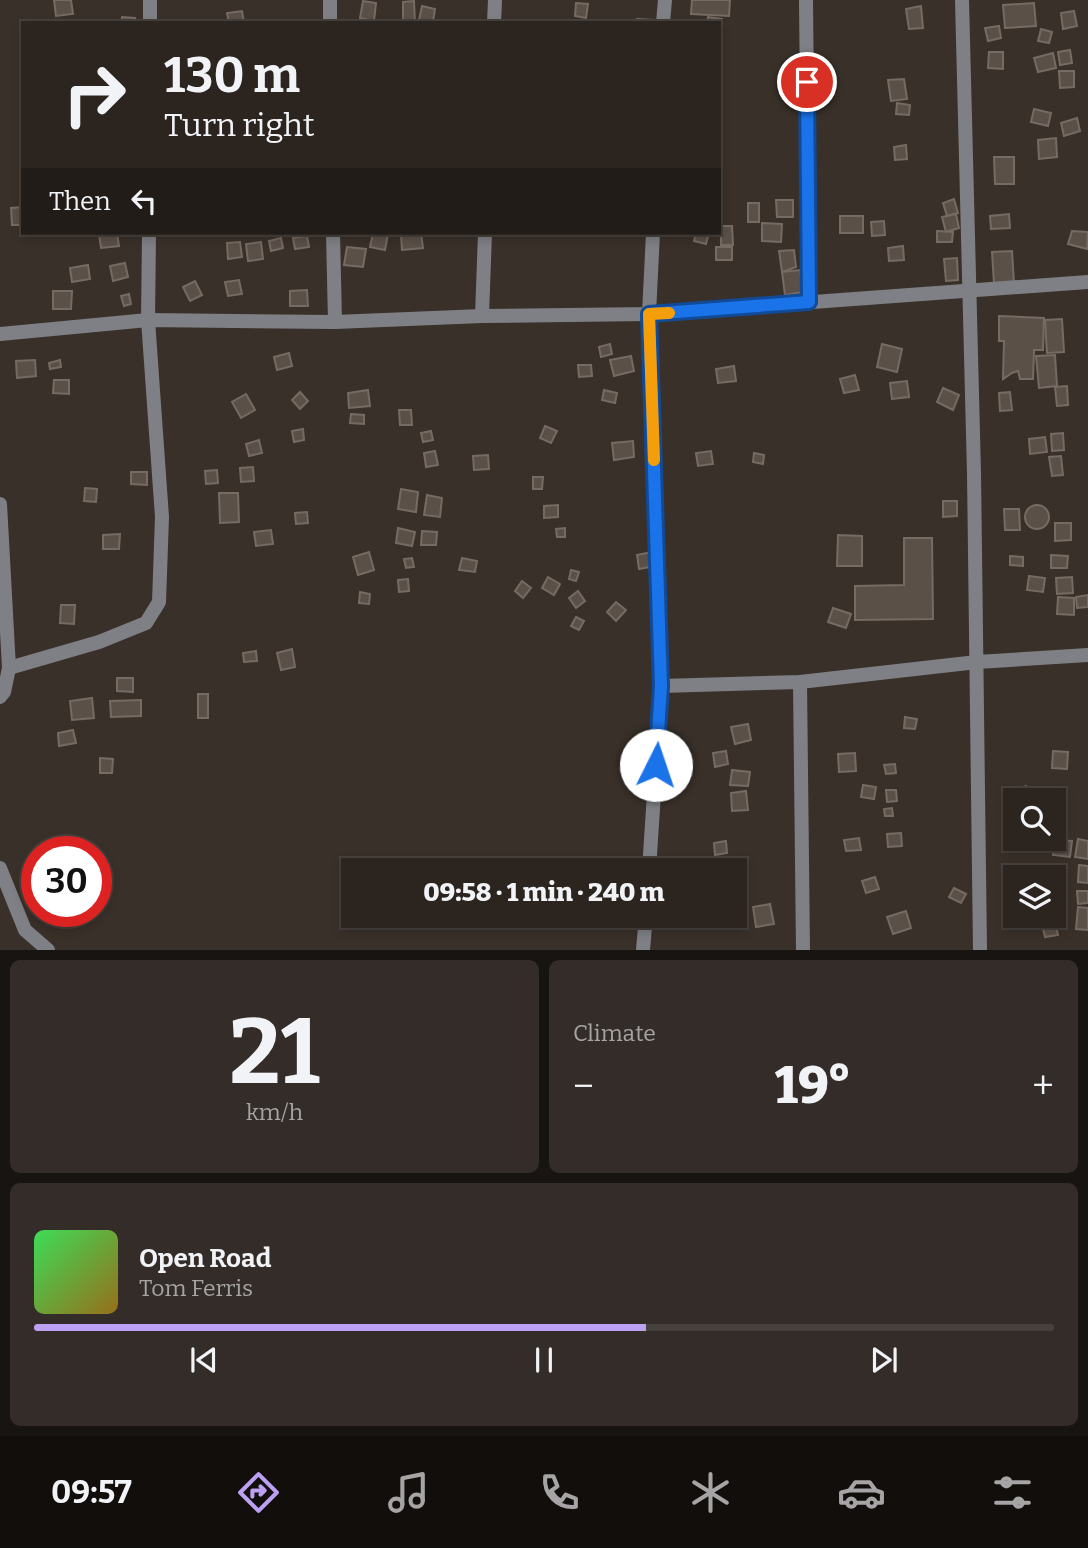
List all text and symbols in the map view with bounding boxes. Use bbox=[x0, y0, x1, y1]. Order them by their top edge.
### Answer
text: 130 m bbox=[164, 46, 300, 105]
icon: right bbox=[49, 49, 140, 140]
pin bbox=[777, 52, 837, 112]
icon: arrive bbox=[788, 63, 826, 101]
text: Turn right bbox=[164, 106, 315, 144]
icon: left bbox=[125, 182, 163, 220]
text: Then bbox=[49, 186, 111, 217]
position arrow bbox=[619, 728, 693, 802]
map controls bbox=[1003, 788, 1066, 928]
button: search bbox=[1003, 788, 1066, 851]
speed limit sign: 30 bbox=[21, 836, 112, 927]
button: layers bbox=[1003, 865, 1066, 928]
text: 09:58 · 1 min · 240 m bbox=[423, 877, 665, 908]
text: 21 bbox=[229, 998, 320, 1107]
text: Climate bbox=[573, 1019, 656, 1047]
text: 19° bbox=[775, 1054, 851, 1117]
text: − bbox=[573, 1063, 594, 1109]
text: + bbox=[1032, 1063, 1054, 1109]
text: km/h bbox=[246, 1098, 303, 1126]
text: Open Road bbox=[139, 1243, 271, 1274]
text: Tom Ferris bbox=[139, 1274, 253, 1302]
icon: previous bbox=[185, 1341, 223, 1379]
icon: pause bbox=[525, 1341, 563, 1379]
icon: next bbox=[865, 1341, 903, 1379]
icon: directions bbox=[234, 1468, 283, 1517]
icon: music bbox=[384, 1468, 433, 1517]
icon: phone bbox=[535, 1468, 584, 1517]
icon: climate bbox=[686, 1468, 735, 1517]
icon: car bbox=[837, 1468, 886, 1517]
icon: filters bbox=[988, 1468, 1037, 1517]
text: 09:57 bbox=[51, 1473, 132, 1511]

